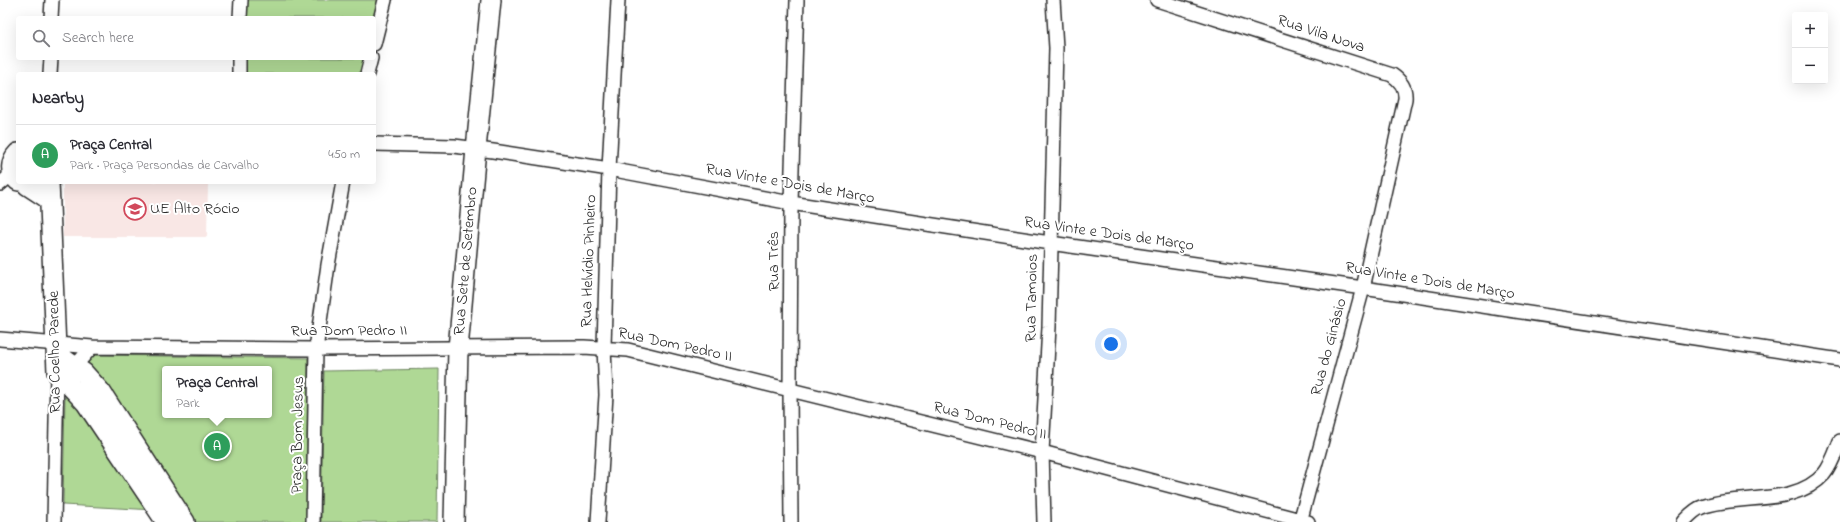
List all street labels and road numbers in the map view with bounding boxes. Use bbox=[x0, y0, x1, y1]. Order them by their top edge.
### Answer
street label: Rua Vila Nova bbox=[1274, 9, 1368, 59]
street label: Rua Vinte e Dois de Março bbox=[704, 157, 876, 211]
street label: Rua Sete de Setembro bbox=[448, 186, 484, 336]
street label: Rua Helvídio Pinheiro bbox=[575, 194, 603, 328]
street label: Rua Vinte e Dois de Março bbox=[1022, 210, 1196, 258]
street label: Rua Três bbox=[762, 231, 786, 291]
street label: Rua Tamoios bbox=[1019, 254, 1045, 342]
street label: Rua Vinte e Dois de Março bbox=[1343, 256, 1517, 306]
street label: Rua Coelho Parede bbox=[42, 290, 68, 414]
street label: Rua do Ginásio bbox=[1304, 296, 1354, 398]
street label: Rua Dom Pedro II bbox=[291, 319, 407, 343]
street label: Rua Dom Pedro II bbox=[616, 321, 734, 369]
street label: Praça Bom Jesus bbox=[285, 376, 311, 494]
street label: Rua Dom Pedro II bbox=[931, 395, 1049, 447]

